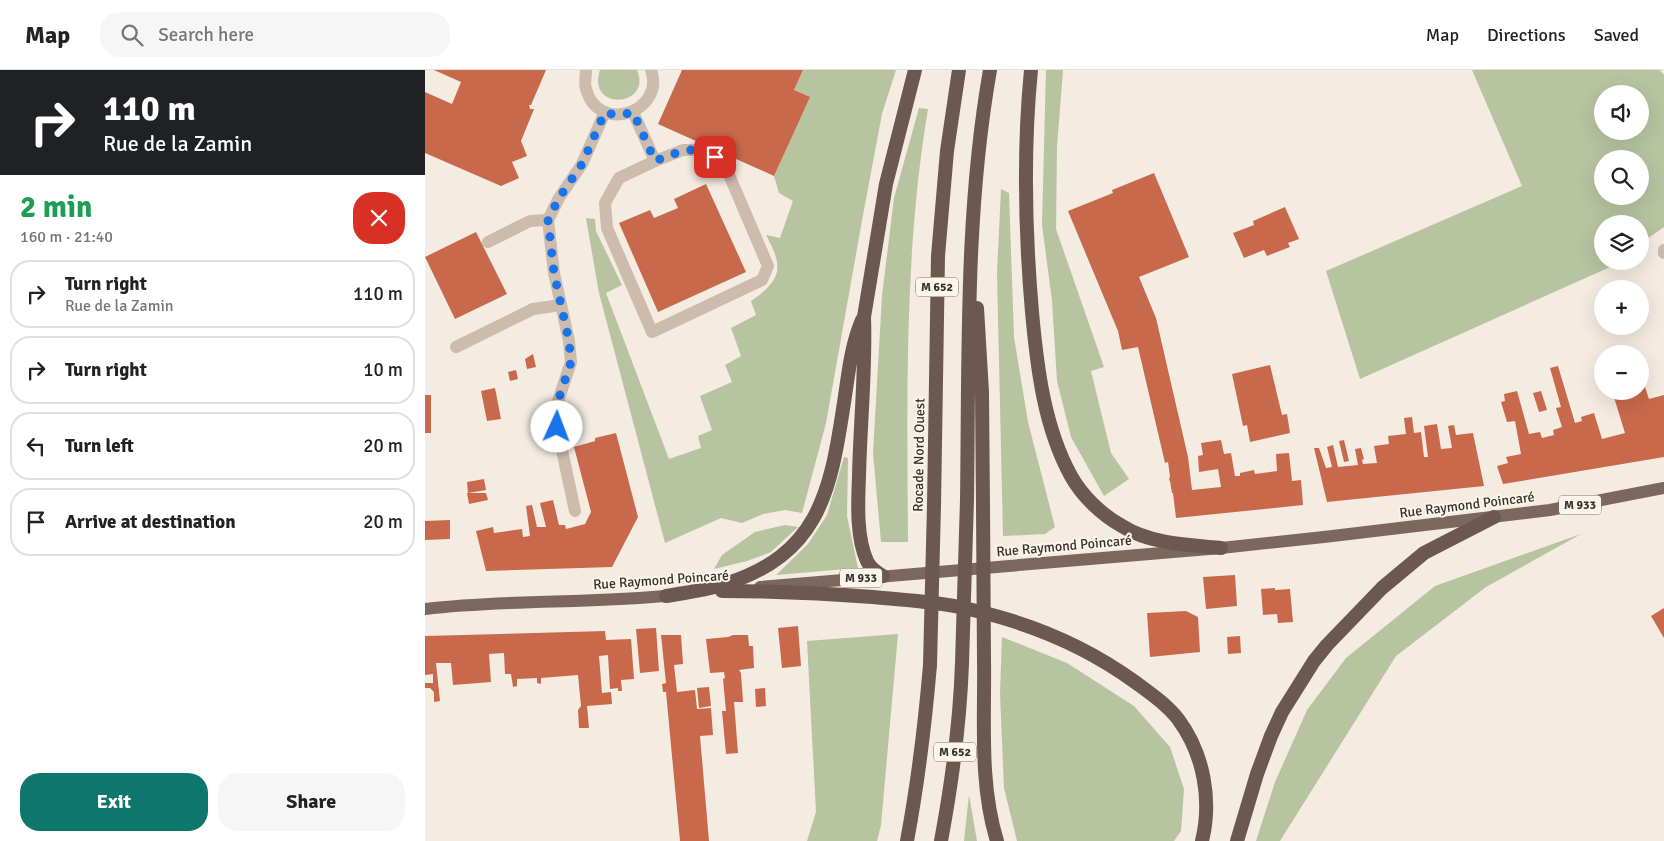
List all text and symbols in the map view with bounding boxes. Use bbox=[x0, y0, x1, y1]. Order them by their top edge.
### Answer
search box bbox=[100, 12, 450, 57]
text: Map bbox=[25, 20, 70, 50]
icon: search bbox=[118, 21, 146, 49]
text: Search here bbox=[158, 23, 254, 47]
text: Map bbox=[1426, 24, 1459, 46]
text: Directions bbox=[1487, 24, 1566, 46]
text: Saved bbox=[1594, 24, 1639, 46]
map controls bbox=[1594, 85, 1649, 400]
button: sound bbox=[1594, 85, 1649, 140]
text: 110 m bbox=[103, 87, 196, 130]
icon: right bbox=[20, 90, 85, 155]
text: Rue de la Zamin bbox=[103, 130, 252, 157]
pin bbox=[694, 136, 736, 178]
icon: arrive bbox=[701, 143, 729, 171]
button: search bbox=[1594, 150, 1649, 205]
text: 2 min bbox=[20, 189, 92, 226]
button: close bbox=[353, 192, 405, 244]
button: layers bbox=[1594, 215, 1649, 270]
text: 160 m · 21:40 bbox=[20, 227, 113, 247]
text: Turn right bbox=[65, 272, 147, 296]
road number: M 652 bbox=[916, 278, 958, 296]
icon: right bbox=[22, 280, 50, 308]
button: + bbox=[1594, 280, 1649, 335]
text: 110 m bbox=[353, 282, 403, 306]
text: Rue de la Zamin bbox=[65, 296, 174, 316]
button: − bbox=[1594, 345, 1649, 400]
icon: right bbox=[22, 356, 50, 384]
text: Turn right bbox=[65, 358, 147, 382]
text: 10 m bbox=[363, 358, 403, 382]
street label: Rocade Nord Ouest bbox=[910, 398, 928, 512]
position arrow bbox=[530, 400, 582, 452]
icon: left bbox=[22, 432, 50, 460]
text: Turn left bbox=[65, 434, 134, 458]
text: 20 m bbox=[363, 434, 403, 458]
street label: Rue Raymond Poincaré bbox=[1398, 488, 1536, 522]
road number: M 933 bbox=[1559, 496, 1601, 514]
icon: arrive bbox=[22, 508, 50, 536]
text: Arrive at destination bbox=[65, 510, 236, 534]
text: 20 m bbox=[363, 510, 403, 534]
street label: Rue Raymond Poincaré bbox=[996, 532, 1132, 560]
street label: Rue Raymond Poincaré bbox=[593, 567, 729, 593]
road number: M 933 bbox=[840, 568, 882, 588]
road number: M 652 bbox=[934, 742, 976, 762]
button: Exit bbox=[20, 773, 208, 831]
button: Share bbox=[218, 773, 405, 831]

